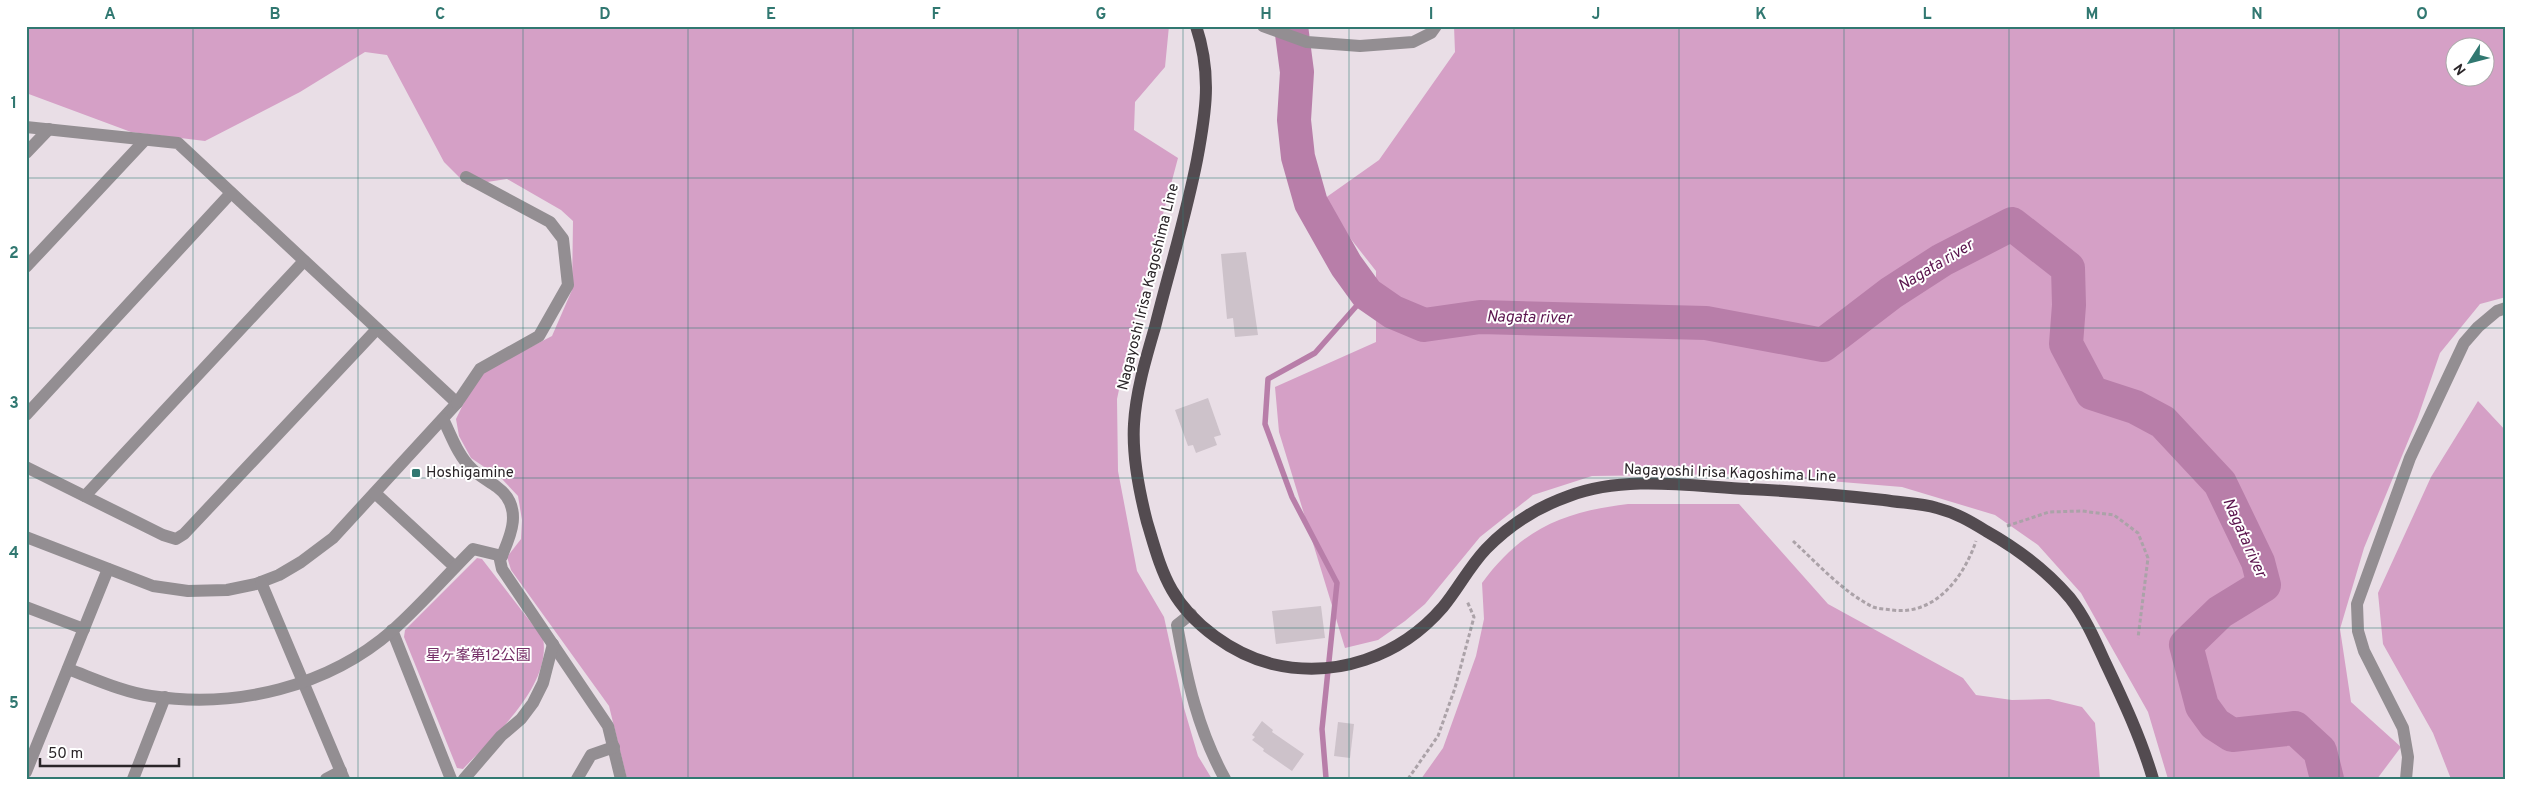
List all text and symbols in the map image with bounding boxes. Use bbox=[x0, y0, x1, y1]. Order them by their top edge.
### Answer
text: A bbox=[104, 5, 116, 25]
text: B bbox=[269, 5, 281, 25]
text: C bbox=[435, 5, 445, 25]
text: D bbox=[599, 5, 611, 25]
text: E bbox=[766, 5, 776, 25]
text: F bbox=[931, 5, 941, 25]
text: G bbox=[1096, 5, 1106, 25]
text: H bbox=[1260, 5, 1272, 25]
text: I bbox=[1429, 5, 1433, 25]
text: J bbox=[1592, 5, 1600, 25]
text: K bbox=[1755, 5, 1767, 25]
text: L bbox=[1922, 5, 1932, 25]
text: M bbox=[2086, 5, 2098, 25]
text: N bbox=[2251, 5, 2263, 25]
text: O bbox=[2416, 5, 2428, 25]
north arrow bbox=[2444, 38, 2494, 88]
text: N bbox=[2451, 60, 2471, 78]
text: 1 bbox=[11, 94, 17, 114]
street label: Nagayoshi Irisa Kagoshima Line bbox=[1114, 182, 1184, 392]
water label: Nagata river bbox=[1894, 235, 1979, 296]
text: 2 bbox=[9, 244, 19, 264]
water label: Nagata river bbox=[1486, 307, 1574, 329]
text: 3 bbox=[9, 394, 19, 414]
street label: Nagayoshi Irisa Kagoshima Line bbox=[1623, 461, 1837, 487]
place label: Hoshigamine bbox=[426, 464, 514, 483]
marker: Hoshigamine bbox=[410, 467, 422, 479]
water label: Nagata river bbox=[2218, 495, 2271, 583]
text: 4 bbox=[9, 544, 19, 564]
park label: 星ヶ峯第12公園 bbox=[426, 647, 530, 666]
text: 5 bbox=[9, 694, 19, 714]
scale bar bbox=[40, 735, 179, 767]
text: 50 m bbox=[48, 745, 83, 764]

